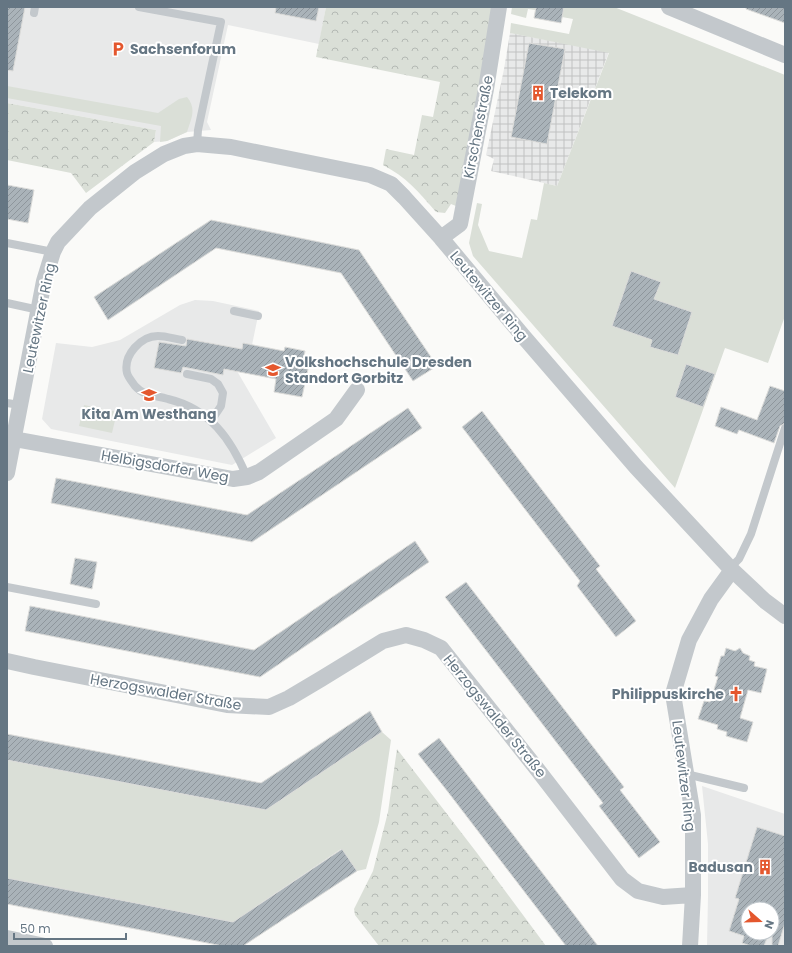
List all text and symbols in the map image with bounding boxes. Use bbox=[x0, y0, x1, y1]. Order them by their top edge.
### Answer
place label: Sachsenforum bbox=[130, 39, 236, 59]
parking icon: Sachsenforum bbox=[109, 40, 127, 58]
street label: Kirschenstraße bbox=[458, 73, 498, 180]
place label: Telekom bbox=[550, 83, 612, 103]
building icon: Telekom bbox=[529, 84, 547, 102]
street label: Leutewitzer Ring bbox=[445, 247, 533, 345]
street label: Leutewitzer Ring bbox=[18, 261, 60, 375]
place label: Volkshochschule Dresden Standort Gorbitz bbox=[285, 352, 472, 388]
school or university icon: Volkshochschule Dresden Standort Gorbitz bbox=[264, 361, 282, 379]
school or university icon: Kita Am Westhang bbox=[140, 386, 158, 404]
place label: Kita Am Westhang bbox=[82, 404, 216, 424]
street label: Helbigsdorfer Weg bbox=[100, 445, 230, 487]
street label: Herzogswalder Straße bbox=[439, 650, 551, 782]
street label: Herzogswalder Straße bbox=[89, 669, 244, 715]
place label: Philippuskirche bbox=[612, 684, 724, 704]
church icon: Philippuskirche bbox=[727, 685, 745, 703]
street label: Leutewitzer Ring bbox=[667, 719, 701, 833]
place label: Badusan bbox=[689, 857, 753, 877]
building icon: Badusan bbox=[756, 858, 774, 876]
north arrow bbox=[740, 901, 780, 941]
scale bar bbox=[14, 915, 126, 941]
text: N bbox=[760, 918, 778, 931]
text: 50 m bbox=[20, 920, 51, 937]

